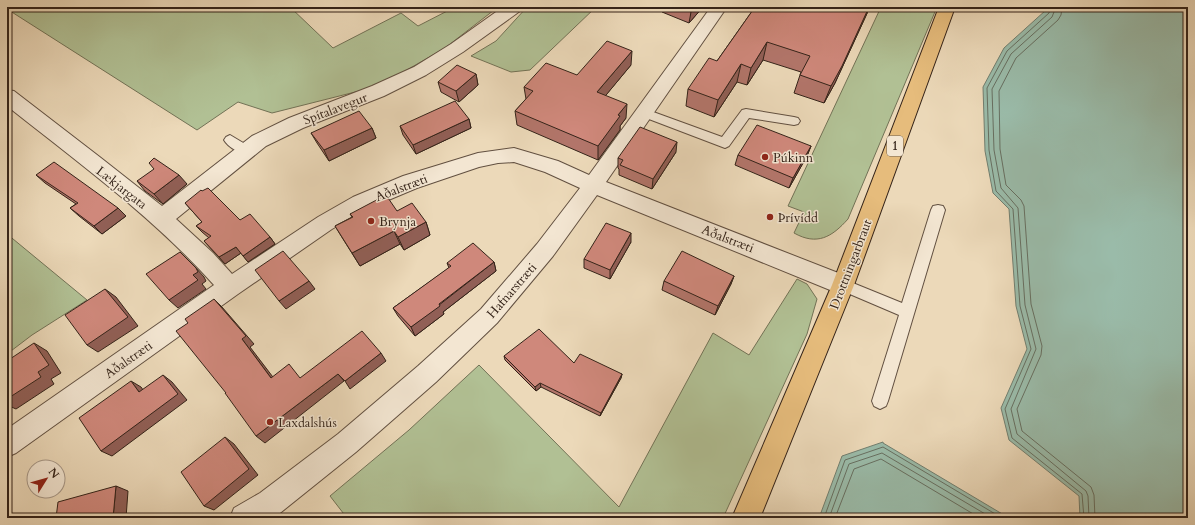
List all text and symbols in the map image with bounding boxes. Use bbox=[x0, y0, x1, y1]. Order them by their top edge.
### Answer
street label: Spítalavegur bbox=[301, 88, 370, 129]
road number: 1 bbox=[887, 136, 903, 156]
place label: Púkinn bbox=[773, 149, 814, 167]
marker: Púkinn bbox=[760, 152, 770, 162]
street label: Lækjargata bbox=[92, 162, 151, 214]
street label: Aðalstræti bbox=[373, 170, 430, 206]
place label: Þrívídd bbox=[778, 209, 818, 227]
marker: Þrívídd bbox=[765, 212, 775, 222]
place label: Brynja bbox=[379, 213, 416, 231]
marker: Brynja bbox=[366, 216, 376, 226]
street label: Drottningarbraut bbox=[825, 217, 876, 312]
street label: Aðalstræti bbox=[699, 221, 757, 257]
street label: Hafnarstræti bbox=[483, 259, 541, 322]
street label: Aðalstræti bbox=[101, 337, 156, 383]
place label: Laxdalshús bbox=[278, 414, 337, 432]
marker: Laxdalshús bbox=[265, 417, 275, 427]
north arrow bbox=[26, 459, 66, 499]
text: N bbox=[45, 465, 63, 482]

